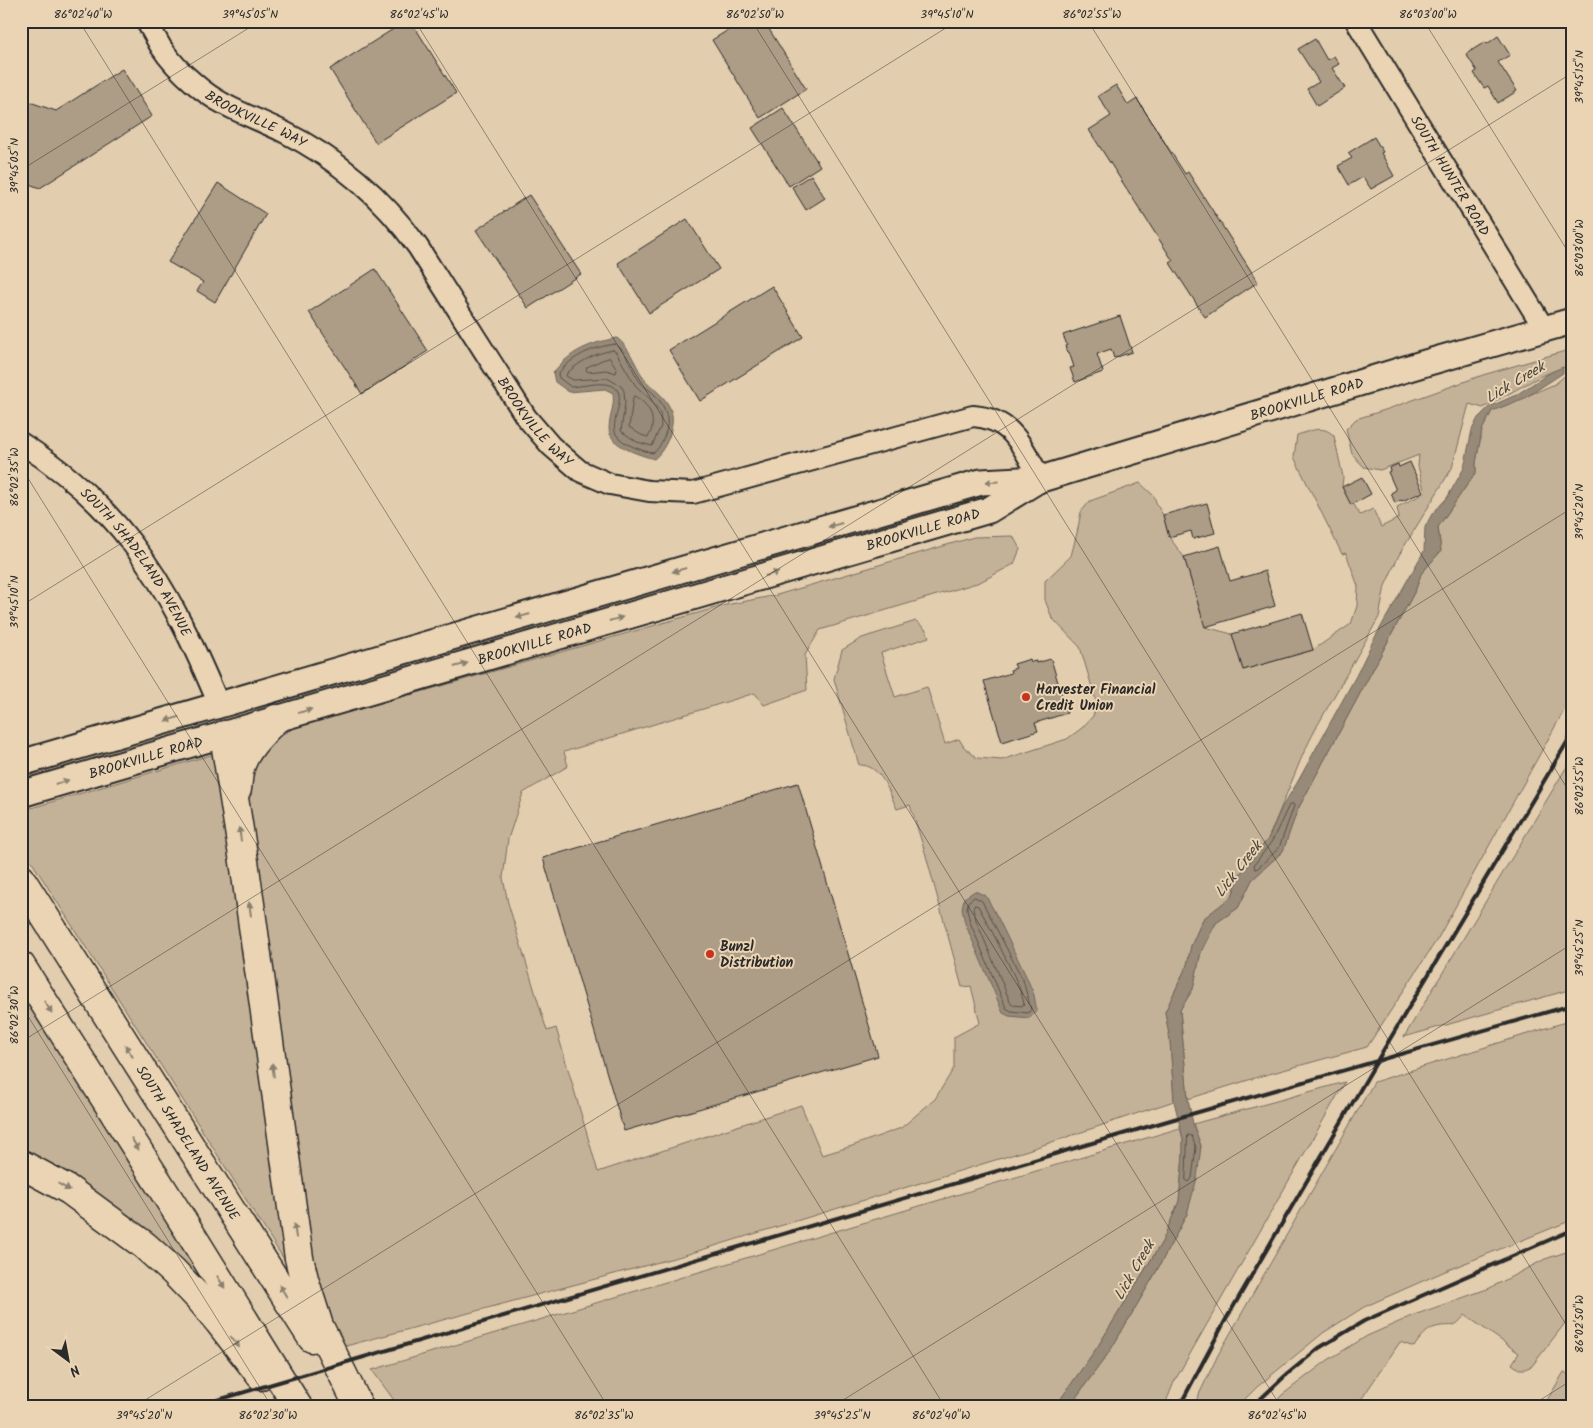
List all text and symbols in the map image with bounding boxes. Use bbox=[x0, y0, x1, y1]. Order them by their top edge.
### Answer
text: 86°02'40"W bbox=[54, 5, 112, 24]
text: 39°45'05"N bbox=[222, 5, 278, 24]
text: 86°02'45"W bbox=[389, 5, 449, 24]
text: 86°02'50"W bbox=[726, 5, 784, 24]
text: 39°45'10"N bbox=[920, 5, 974, 24]
text: 86°02'55"W bbox=[1063, 5, 1121, 24]
text: 86°03'00"W bbox=[1399, 5, 1457, 24]
text: 39°45'15"N bbox=[1570, 50, 1589, 104]
street label: BROOKVILLE WAY bbox=[200, 85, 311, 155]
street label: SOUTH HUNTER ROAD bbox=[1404, 111, 1495, 241]
text: 39°45'05"N bbox=[5, 138, 24, 194]
text: 86°03'00"W bbox=[1570, 219, 1589, 277]
water label: Lick Creek bbox=[1481, 355, 1552, 410]
street label: BROOKVILLE ROAD bbox=[1248, 372, 1367, 427]
street label: BROOKVILLE WAY bbox=[491, 373, 578, 473]
text: 86°02'35"W bbox=[5, 447, 24, 507]
one-way arrow bbox=[984, 478, 1000, 486]
street label: SOUTH SHADELAND AVENUE bbox=[75, 483, 197, 641]
text: 39°45'20"N bbox=[1570, 484, 1589, 540]
street label: BROOKVILLE ROAD bbox=[864, 503, 983, 557]
one-way arrow bbox=[828, 521, 843, 529]
one-way arrow bbox=[672, 567, 687, 575]
one-way arrow bbox=[765, 569, 780, 577]
text: 39°45'10"N bbox=[5, 575, 24, 629]
one-way arrow bbox=[516, 612, 531, 620]
one-way arrow bbox=[609, 615, 624, 623]
street label: BROOKVILLE ROAD bbox=[475, 617, 594, 671]
one-way arrow bbox=[453, 661, 468, 669]
place label: Harvester Financial Credit Union bbox=[1036, 679, 1156, 717]
marker: Harvester Financial Credit Union bbox=[1020, 691, 1032, 703]
one-way arrow bbox=[297, 706, 312, 714]
one-way arrow bbox=[165, 715, 180, 723]
street label: BROOKVILLE ROAD bbox=[86, 731, 206, 786]
text: 86°02'55"W bbox=[1570, 757, 1589, 815]
one-way arrow bbox=[55, 777, 70, 785]
one-way arrow bbox=[236, 825, 244, 841]
water label: Lick Creek bbox=[1209, 835, 1270, 903]
one-way arrow bbox=[246, 900, 254, 916]
text: 39°45'25"N bbox=[1570, 919, 1589, 977]
place label: Bunzl Distribution bbox=[720, 936, 794, 974]
marker: Bunzl Distribution bbox=[704, 948, 716, 960]
text: 86°02'30"W bbox=[5, 986, 24, 1044]
one-way arrow bbox=[43, 1001, 52, 1014]
one-way arrow bbox=[125, 1044, 134, 1057]
street label: SOUTH SHADELAND AVENUE bbox=[130, 1061, 245, 1226]
one-way arrow bbox=[269, 1061, 277, 1077]
one-way arrow bbox=[130, 1138, 139, 1151]
one-way arrow bbox=[57, 1183, 70, 1192]
one-way arrow bbox=[291, 1222, 299, 1238]
water label: Lick Creek bbox=[1108, 1234, 1163, 1305]
one-way arrow bbox=[216, 1275, 226, 1289]
one-way arrow bbox=[278, 1285, 287, 1298]
text: 86°02'50"W bbox=[1570, 1295, 1589, 1353]
one-way arrow bbox=[230, 1335, 241, 1348]
north arrow bbox=[42, 1336, 92, 1386]
text: N bbox=[65, 1359, 84, 1382]
text: 39°45'20"N bbox=[116, 1406, 172, 1425]
text: 86°02'30"W bbox=[239, 1406, 297, 1425]
text: 86°02'35"W bbox=[574, 1406, 634, 1425]
text: 39°45'25"N bbox=[813, 1406, 871, 1425]
text: 86°02'40"W bbox=[912, 1406, 970, 1425]
text: 86°02'45"W bbox=[1247, 1406, 1307, 1425]

